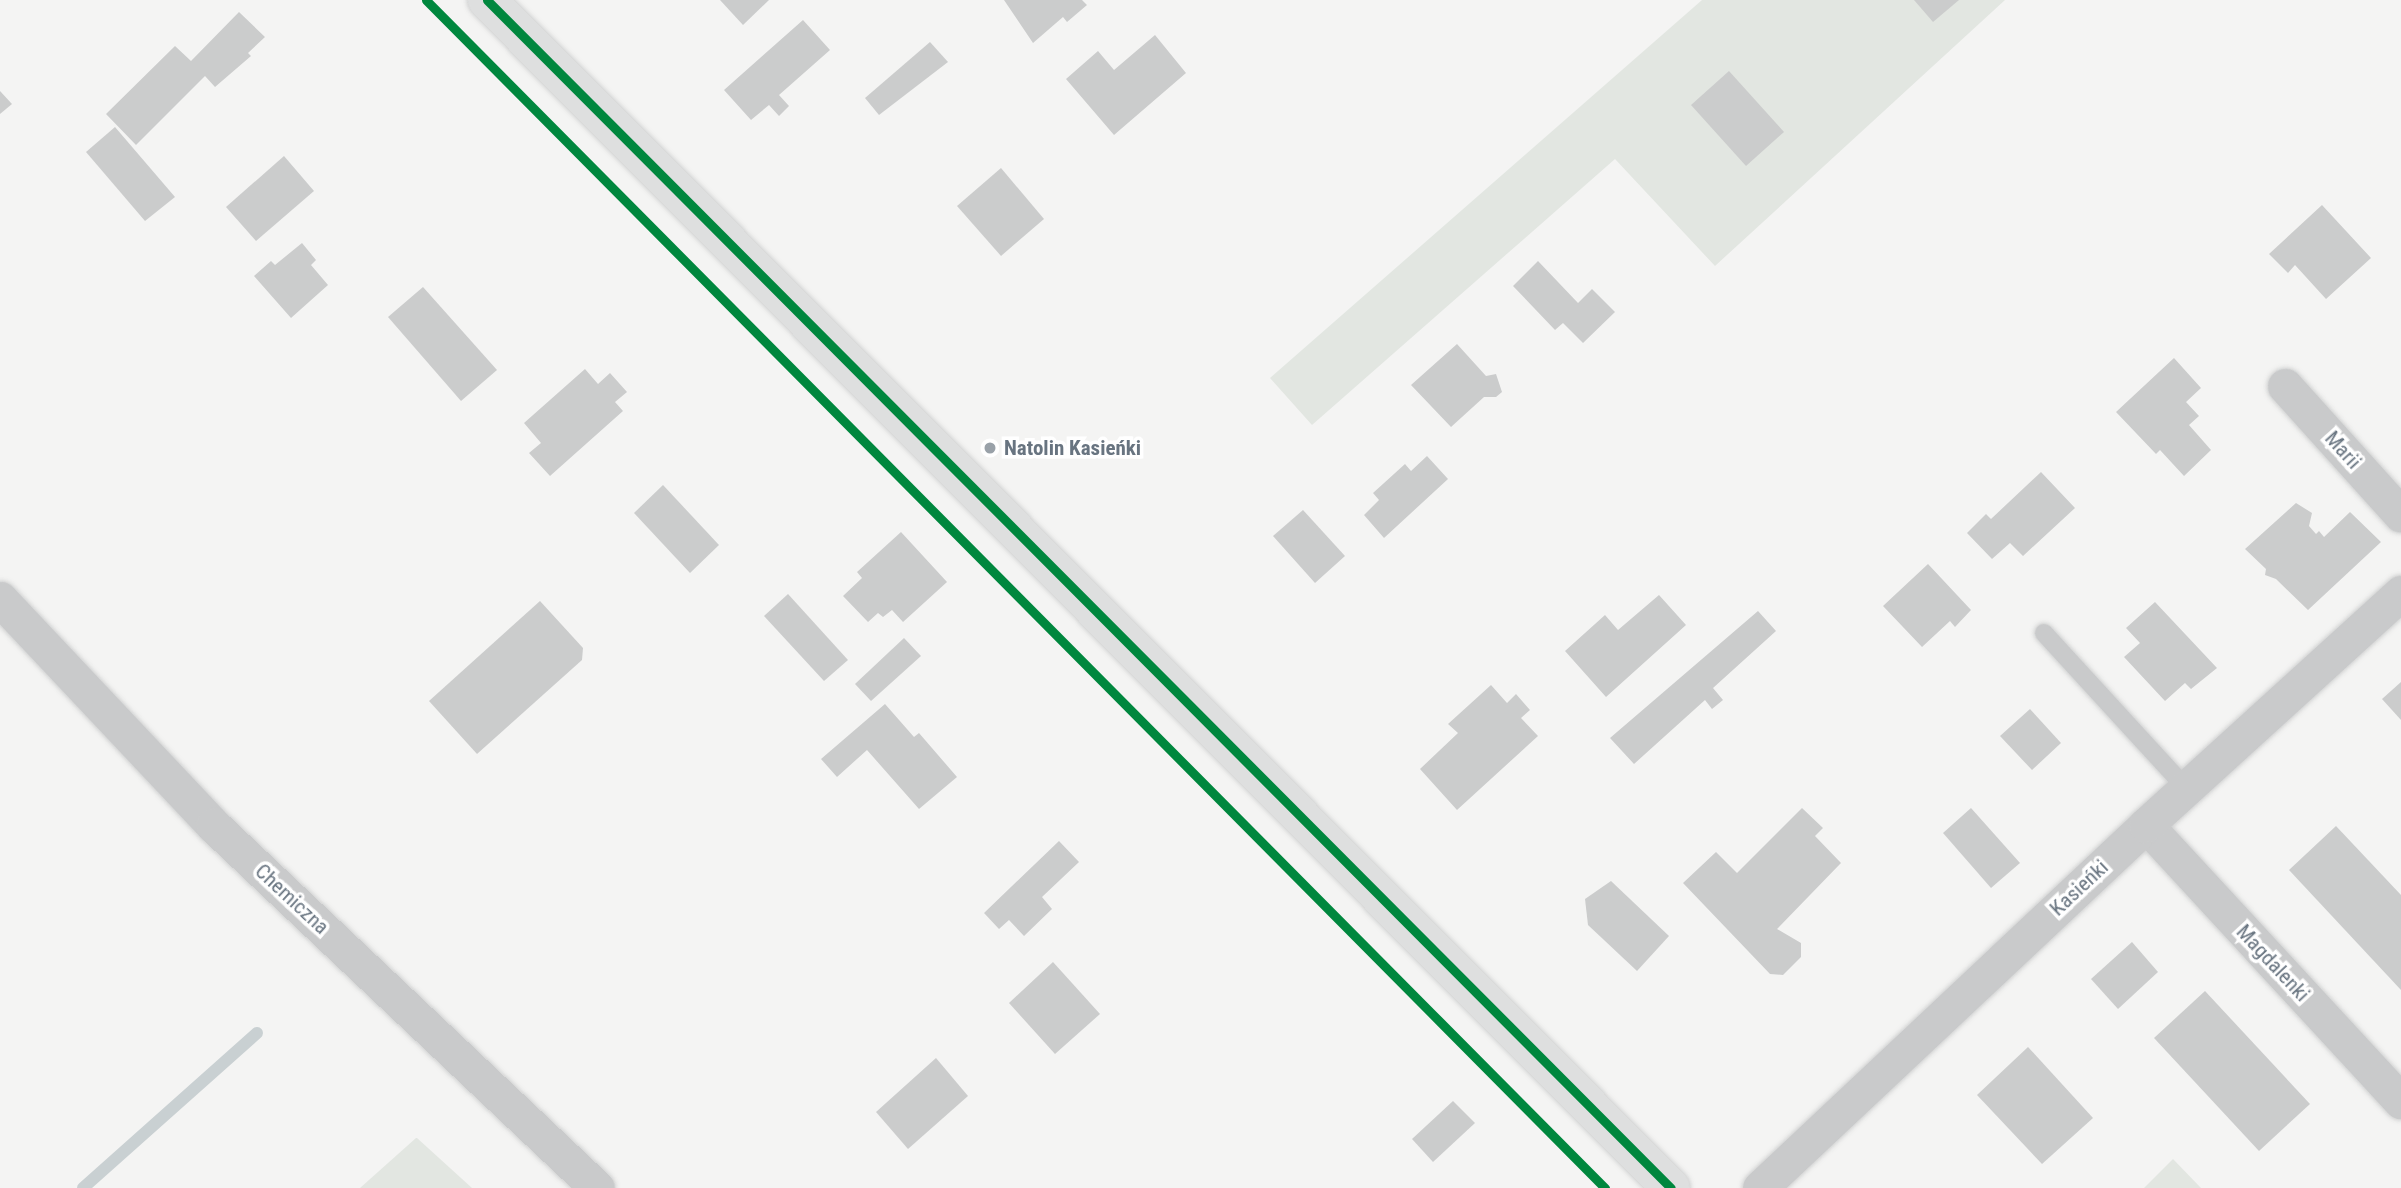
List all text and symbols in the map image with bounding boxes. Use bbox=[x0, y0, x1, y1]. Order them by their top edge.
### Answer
street label: Marii bbox=[2320, 426, 2366, 474]
place label: Natolin Kasieńki bbox=[1004, 435, 1141, 461]
marker: Natolin Kasieńki bbox=[982, 440, 998, 456]
street label: Kasieńki bbox=[2045, 855, 2113, 921]
street label: Chemiczna bbox=[250, 859, 334, 939]
street label: Magdalenki bbox=[2231, 919, 2315, 1007]

